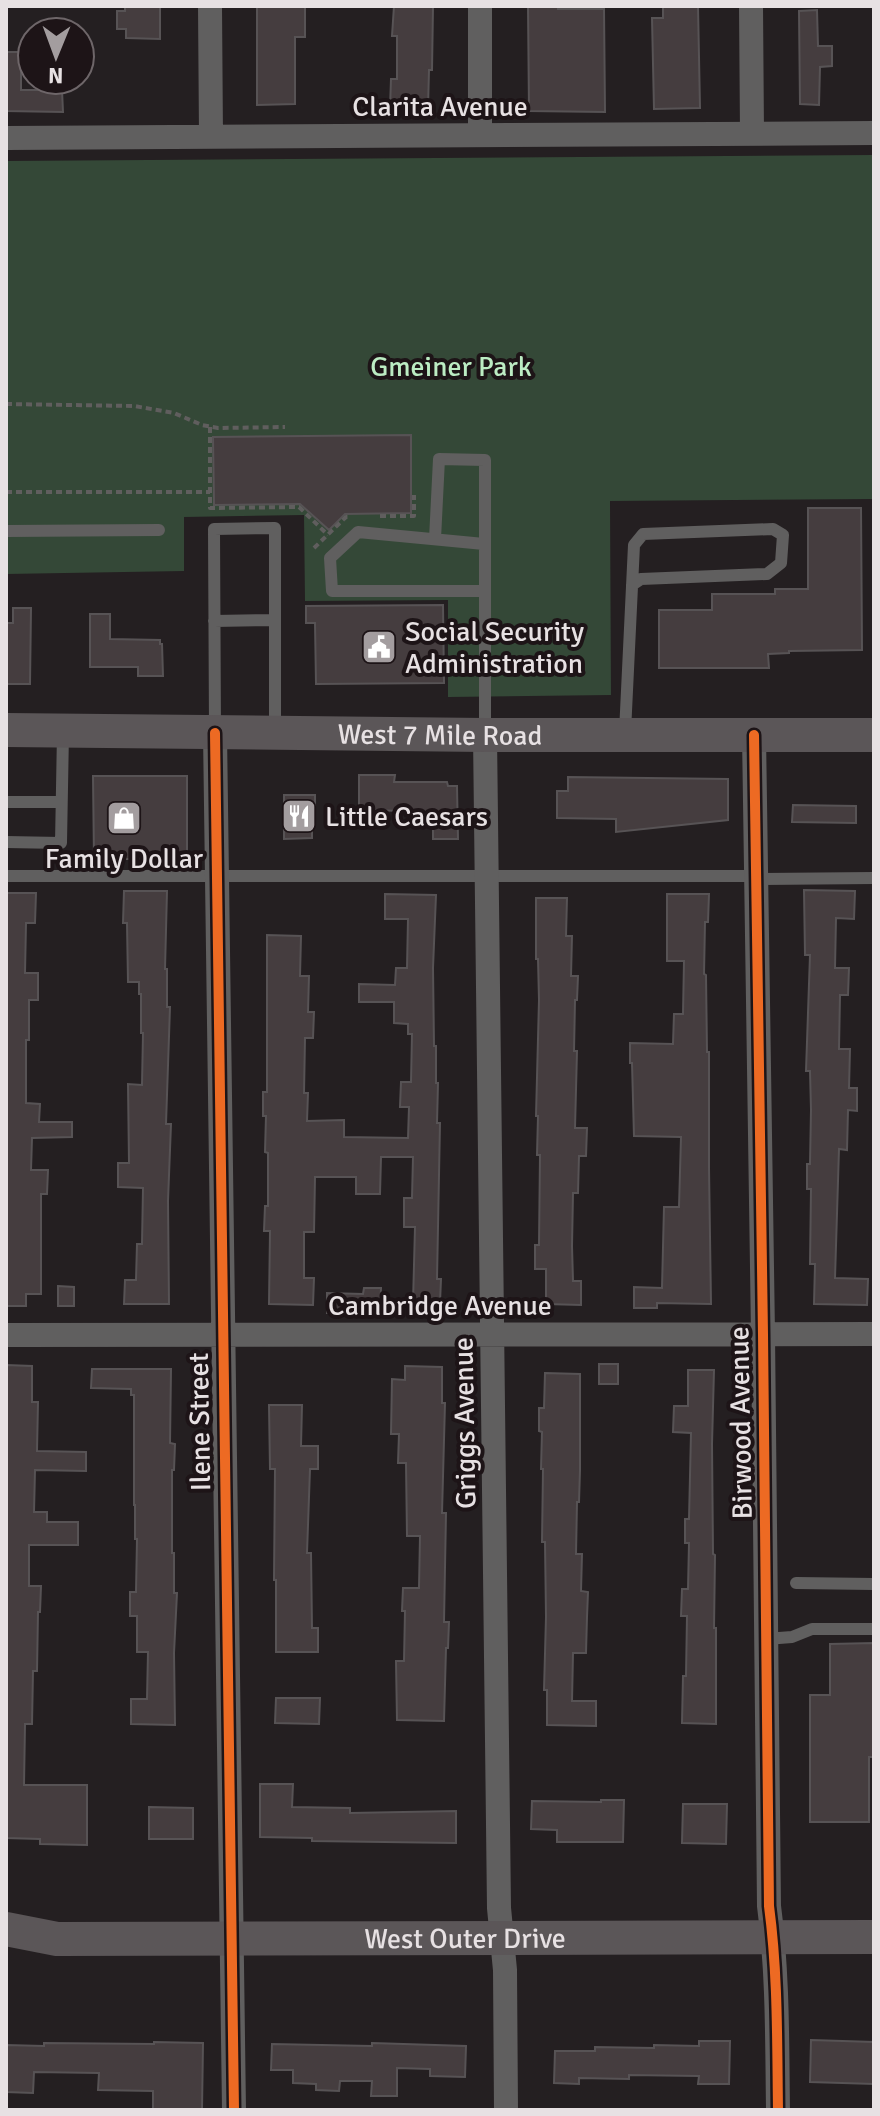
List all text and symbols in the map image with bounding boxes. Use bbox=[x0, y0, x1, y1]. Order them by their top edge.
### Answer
north arrow bbox=[16, 16, 96, 96]
text: N bbox=[48, 62, 64, 89]
street label: Clarita Avenue bbox=[352, 90, 528, 124]
park label: Gmeiner Park bbox=[370, 350, 532, 384]
place label: Social Security Administration bbox=[405, 615, 584, 681]
public building icon: Social Security Administration bbox=[360, 628, 398, 666]
street label: West 7 Mile Road bbox=[338, 717, 542, 753]
restaurant icon: Little Caesars bbox=[280, 797, 318, 835]
shop icon: Family Dollar bbox=[105, 799, 143, 837]
place label: Little Caesars bbox=[325, 800, 488, 834]
place label: Family Dollar bbox=[45, 842, 204, 876]
street label: Cambridge Avenue bbox=[328, 1289, 552, 1323]
street label: Birwood Avenue bbox=[722, 1326, 760, 1520]
street label: Griggs Avenue bbox=[447, 1337, 483, 1509]
street label: Ilene Street bbox=[182, 1352, 218, 1492]
street label: West Outer Drive bbox=[364, 1922, 566, 1956]

